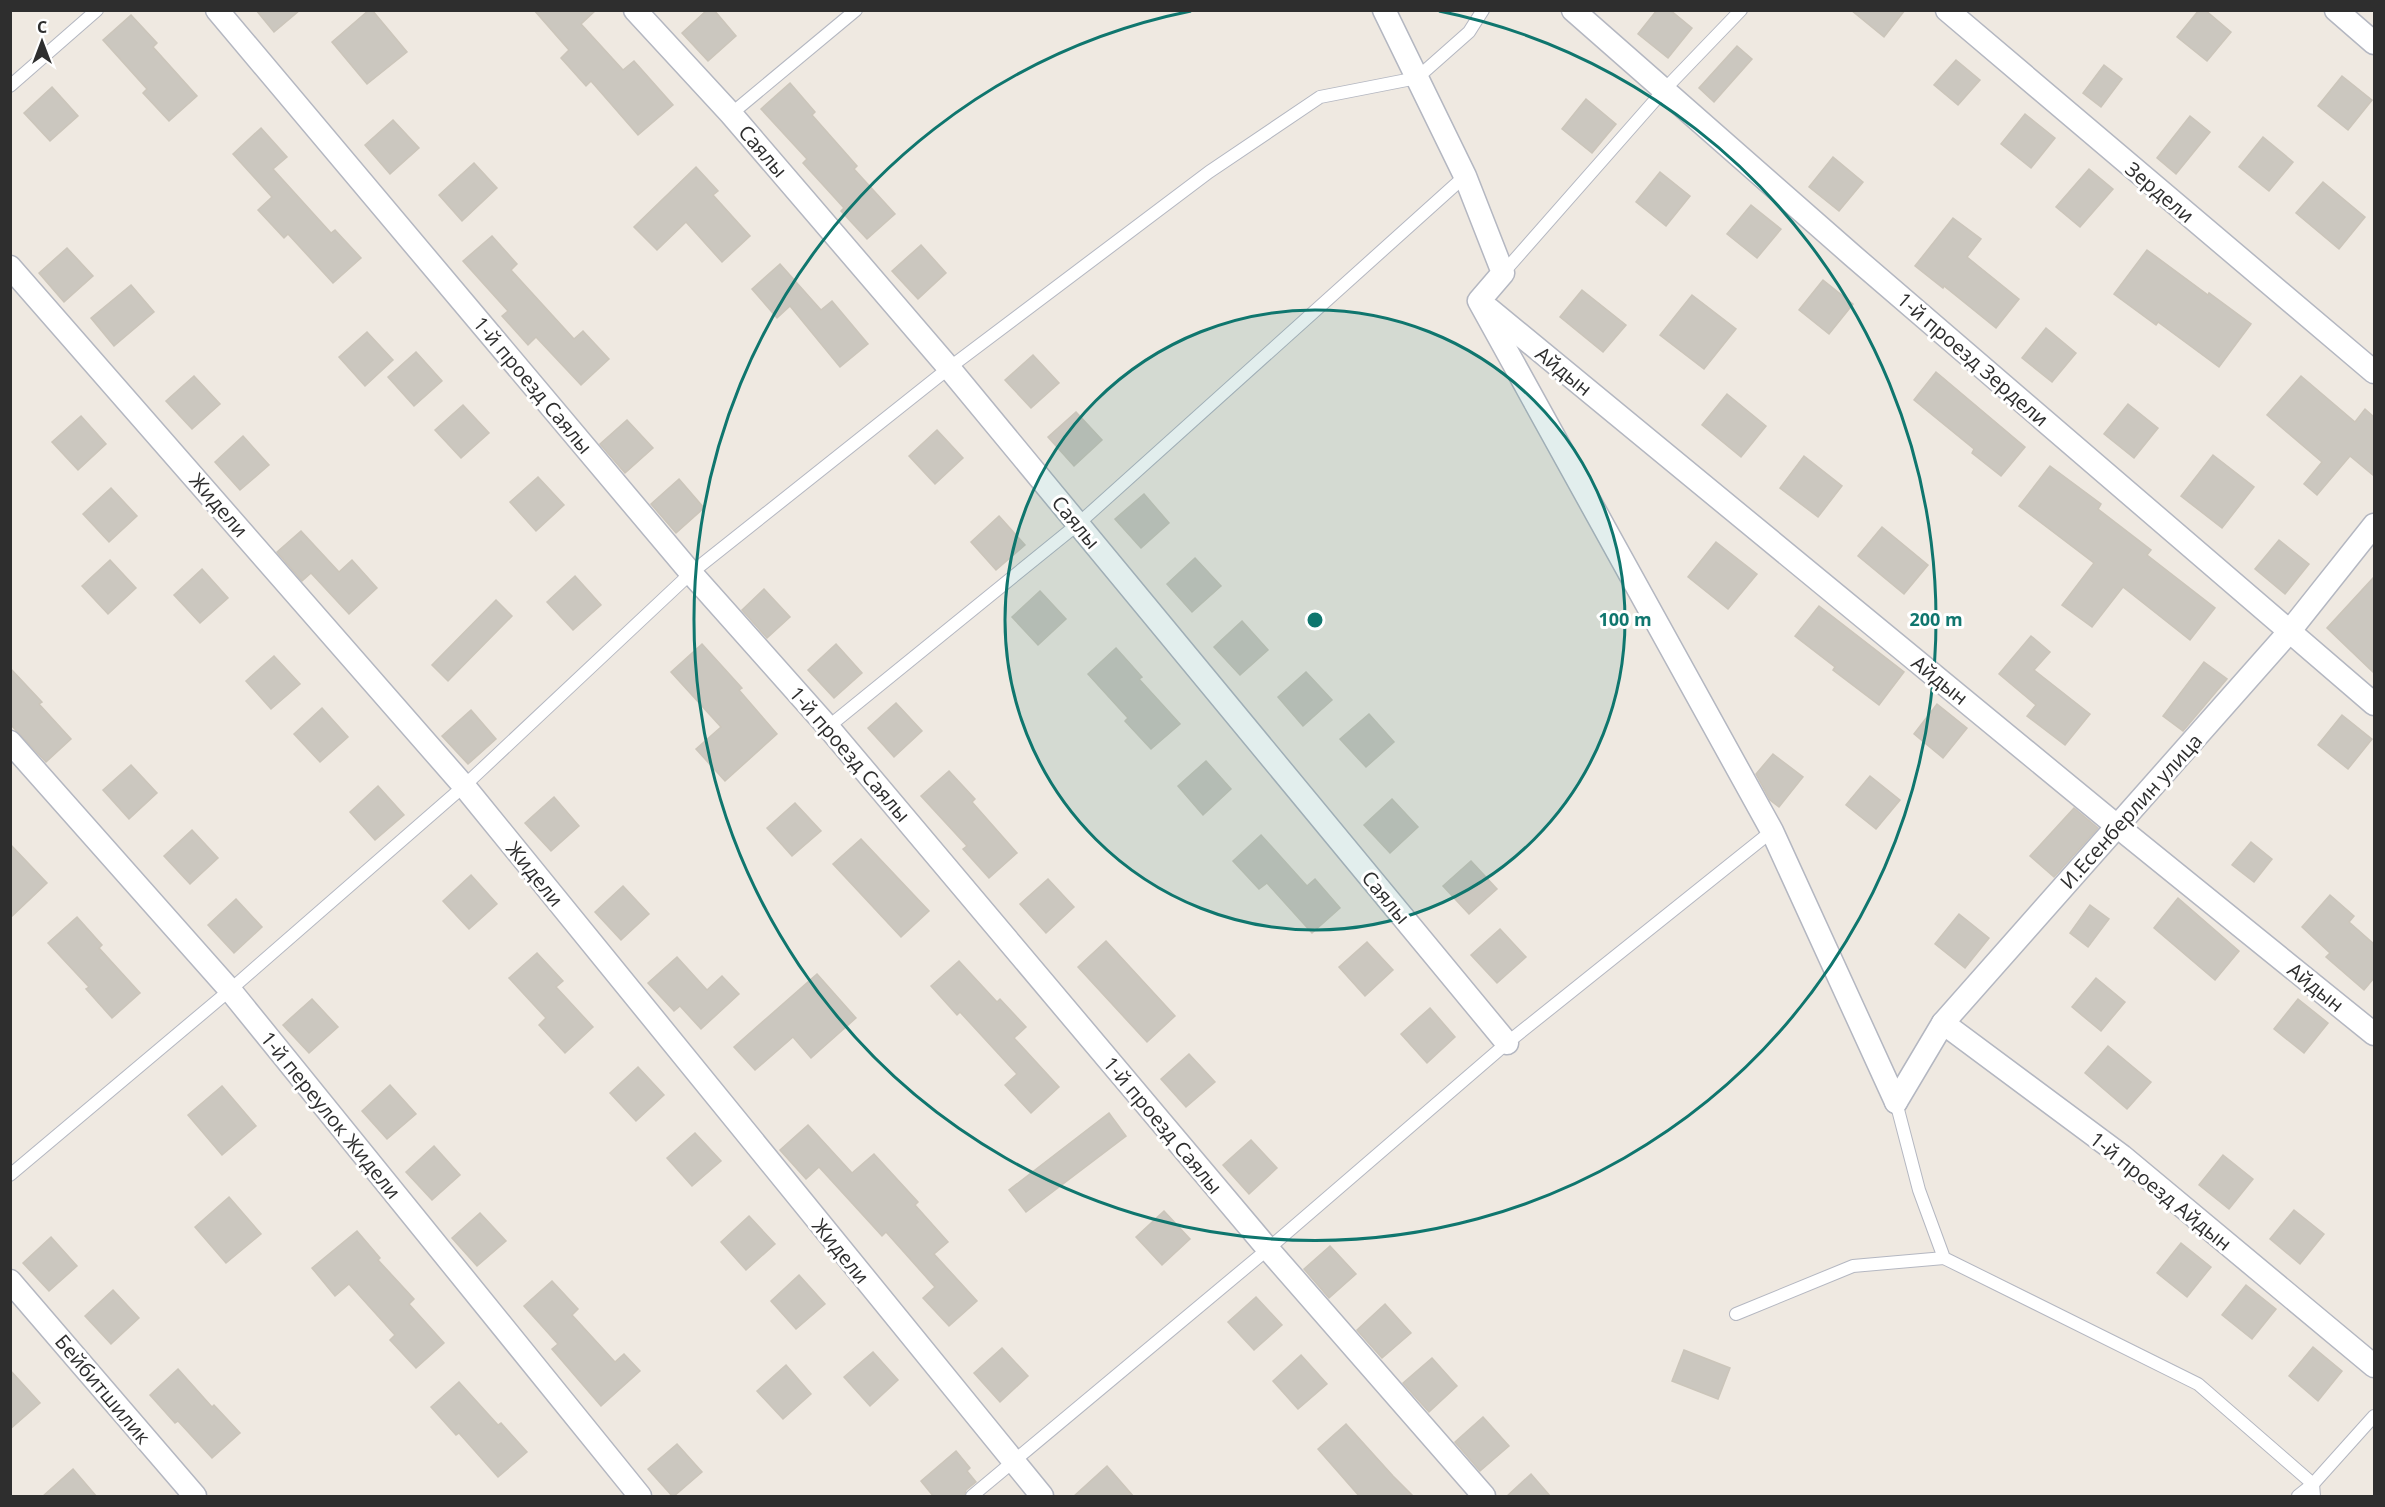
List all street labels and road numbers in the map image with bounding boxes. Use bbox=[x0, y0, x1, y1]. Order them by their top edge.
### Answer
street label: Саялы bbox=[733, 119, 793, 183]
street label: Зердели bbox=[2120, 155, 2200, 229]
street label: 1-й проезд Зердели bbox=[1892, 286, 2054, 432]
street label: 1-й проезд Саялы bbox=[467, 311, 599, 459]
street label: Айдын bbox=[1530, 340, 1598, 402]
street label: Жидели bbox=[184, 467, 254, 543]
street label: Саялы bbox=[1046, 490, 1106, 554]
street label: Айдын bbox=[1906, 649, 1974, 711]
street label: 1-й проезд Саялы bbox=[784, 680, 916, 828]
street label: И.Есенберлин улица bbox=[2054, 728, 2208, 894]
street label: Жидели bbox=[500, 836, 570, 912]
street label: Саялы bbox=[1356, 865, 1416, 929]
street label: Айдын bbox=[2282, 956, 2350, 1018]
street label: 1-й переулок Жидели bbox=[255, 1026, 407, 1204]
street label: 1-й проезд Саялы bbox=[1097, 1051, 1229, 1199]
street label: 1-й проезд Айдын bbox=[2085, 1125, 2237, 1257]
street label: Жидели bbox=[806, 1213, 876, 1289]
street label: Бейбитшилик bbox=[49, 1329, 157, 1450]

